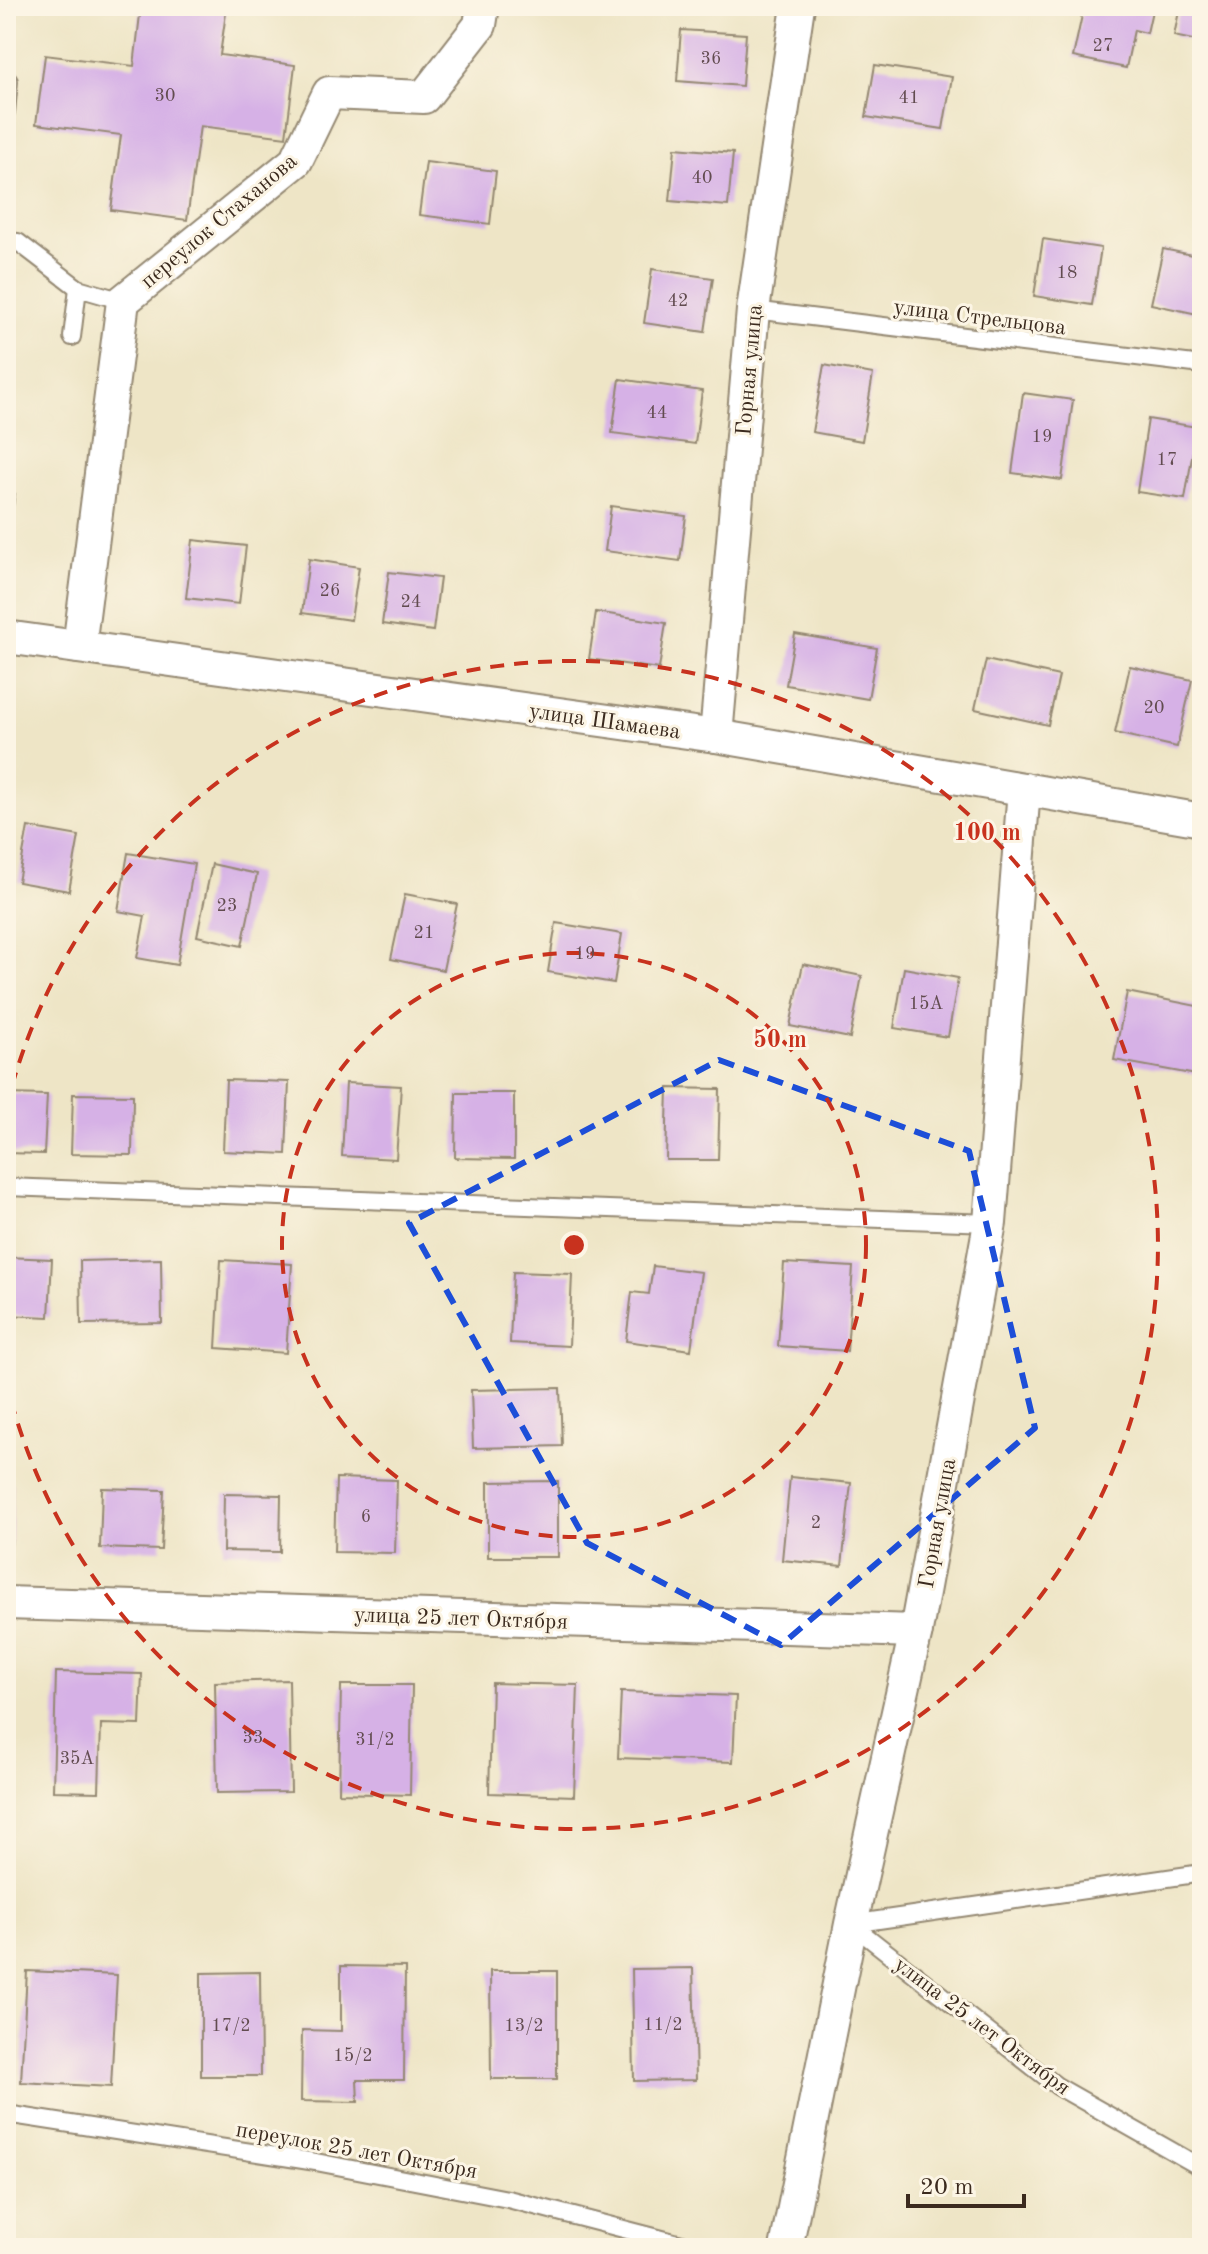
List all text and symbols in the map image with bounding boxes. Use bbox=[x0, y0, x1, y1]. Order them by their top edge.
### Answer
house number: 27 bbox=[1093, 37, 1113, 55]
house number: 36 bbox=[701, 50, 721, 68]
house number: 30 bbox=[155, 87, 175, 105]
house number: 41 bbox=[899, 89, 919, 107]
street label: переулок Стаханова bbox=[137, 150, 302, 293]
house number: 40 bbox=[692, 169, 712, 187]
house number: 18 bbox=[1057, 264, 1077, 282]
house number: 42 bbox=[668, 292, 688, 310]
street label: улица Стрельцова bbox=[892, 296, 1067, 340]
street label: Горная улица bbox=[733, 303, 767, 437]
house number: 44 bbox=[647, 404, 667, 422]
house number: 19 bbox=[1032, 428, 1052, 446]
house number: 17 bbox=[1157, 451, 1177, 469]
house number: 26 bbox=[320, 582, 340, 600]
house number: 24 bbox=[401, 593, 421, 611]
house number: 20 bbox=[1144, 699, 1164, 717]
street label: улица Шамаева bbox=[528, 700, 682, 744]
text: 100 m bbox=[953, 822, 1021, 846]
house number: 23 bbox=[217, 897, 237, 915]
house number: 21 bbox=[414, 924, 434, 942]
house number: 19 bbox=[575, 945, 595, 963]
house number: 15А bbox=[909, 995, 944, 1013]
text: 50 m bbox=[753, 1028, 807, 1053]
centre of rings bbox=[560, 1231, 588, 1259]
street label: Горная улица bbox=[916, 1456, 960, 1590]
house number: 6 bbox=[361, 1508, 371, 1526]
house number: 2 bbox=[811, 1514, 821, 1532]
street label: улица 25 лет Октября bbox=[354, 1604, 568, 1634]
house number: 33 bbox=[243, 1729, 263, 1747]
house number: 31/2 bbox=[355, 1731, 395, 1749]
house number: 35А bbox=[60, 1750, 95, 1768]
street label: улица 25 лет Октября bbox=[890, 1953, 1074, 2100]
house number: 11/2 bbox=[643, 2016, 683, 2034]
house number: 17/2 bbox=[211, 2017, 251, 2035]
house number: 13/2 bbox=[504, 2017, 544, 2035]
house number: 15/2 bbox=[333, 2047, 373, 2065]
street label: переулок 25 лет Октября bbox=[234, 2119, 479, 2183]
scale bar bbox=[908, 2158, 1024, 2208]
text: 20 m bbox=[920, 2176, 974, 2200]

